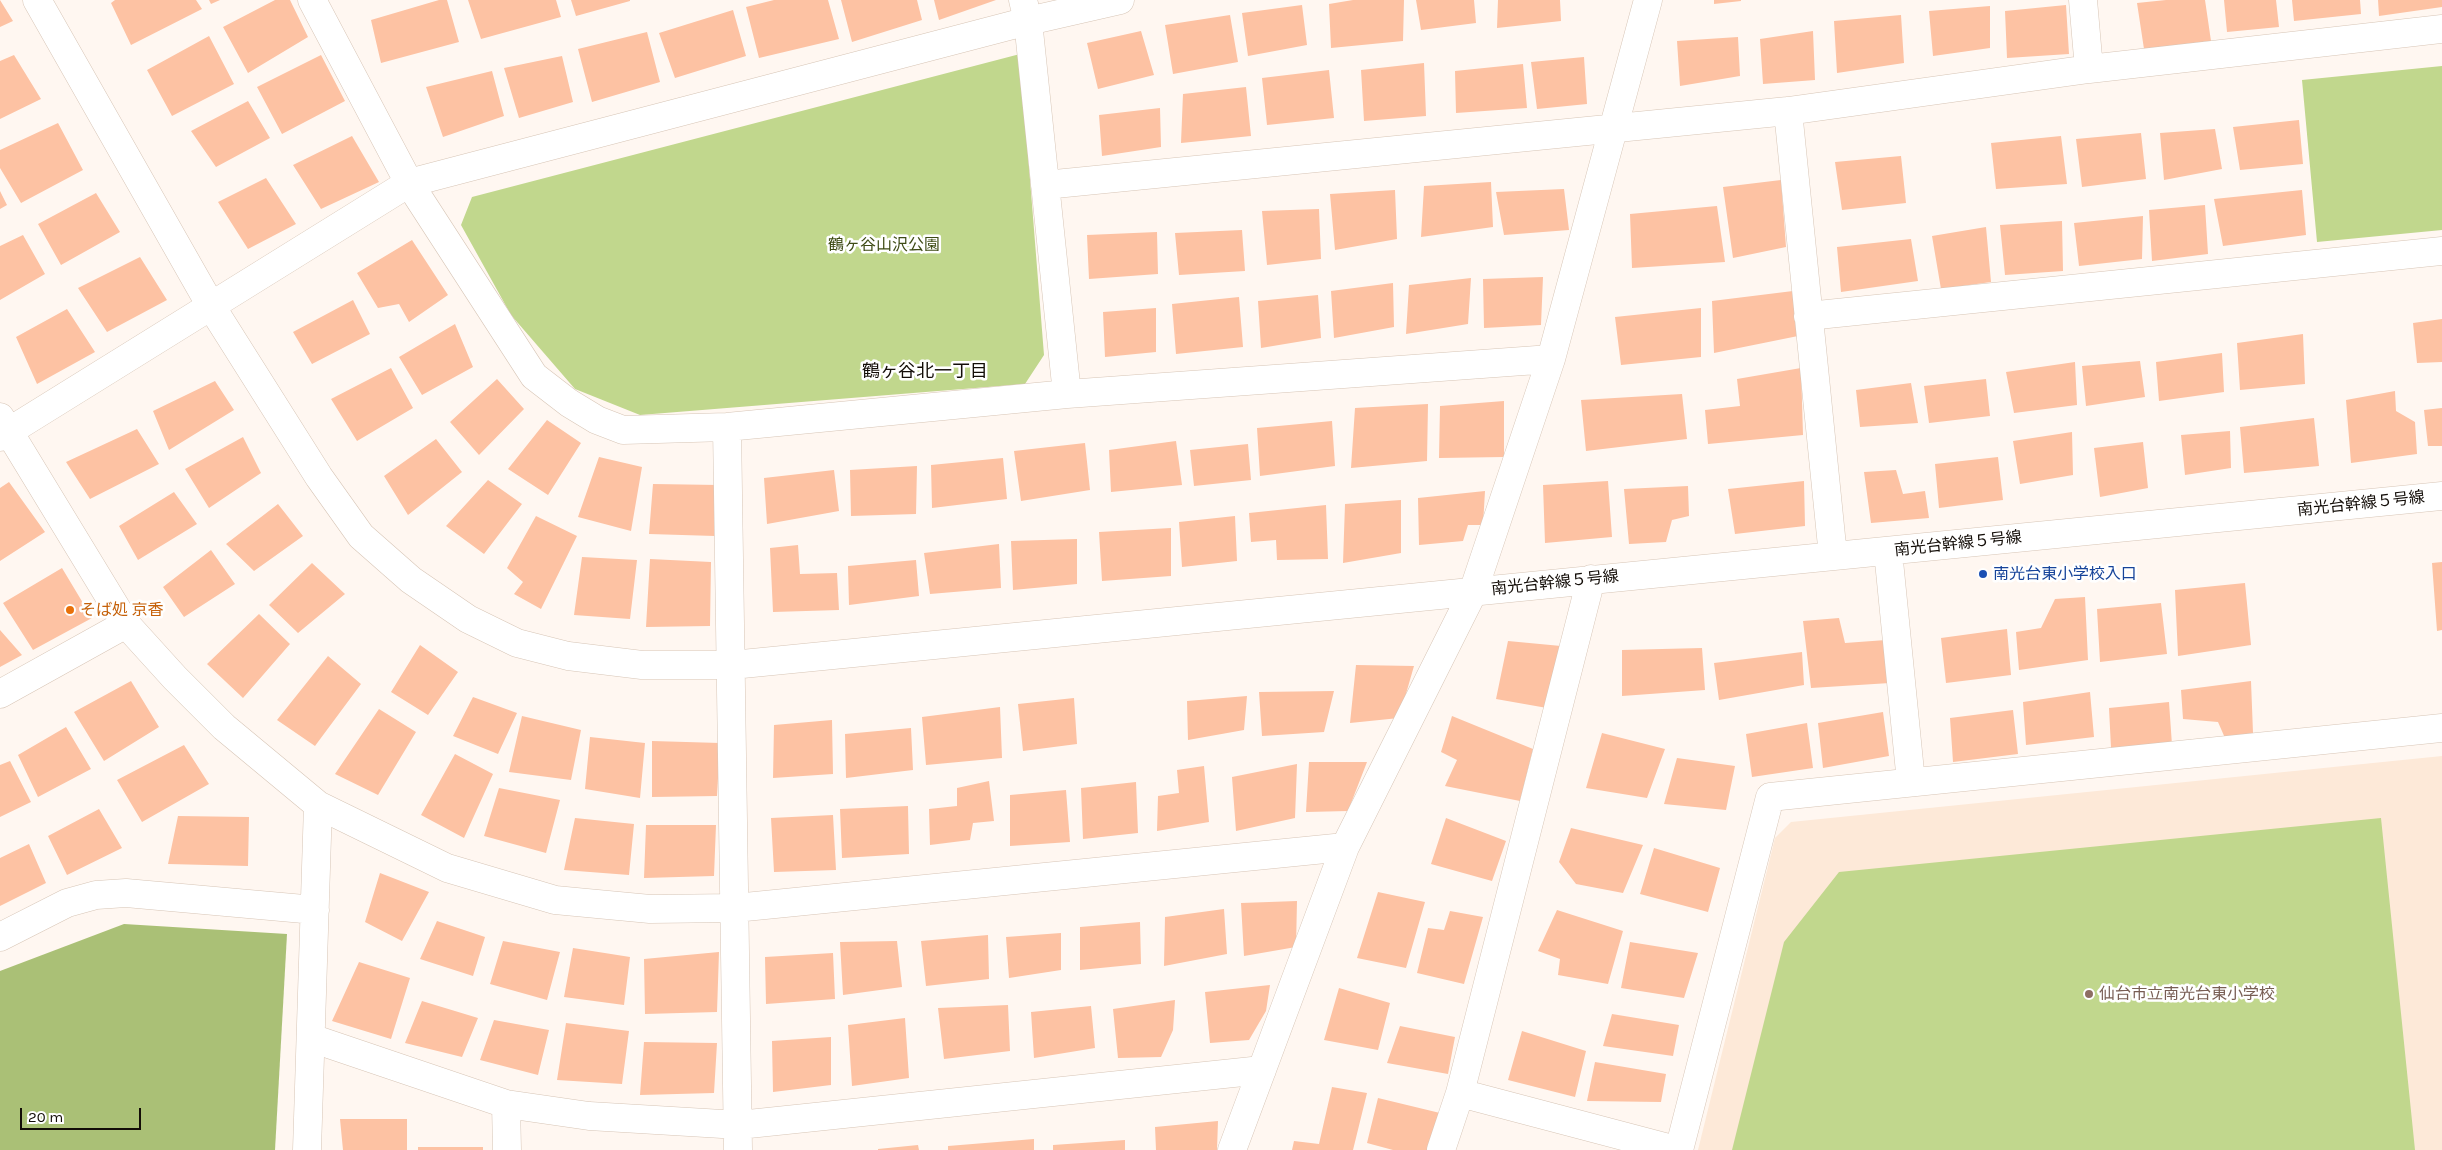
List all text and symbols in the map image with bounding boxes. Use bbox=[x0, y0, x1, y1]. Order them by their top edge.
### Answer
park label: 鶴ヶ谷山沢公園 bbox=[828, 235, 940, 255]
district label: 鶴ヶ谷北一丁目 bbox=[862, 361, 988, 383]
street label: 南光台幹線５号線 bbox=[2296, 488, 2426, 520]
street label: 南光台幹線５号線 bbox=[1893, 528, 2023, 560]
place label: 南光台東小学校入口 bbox=[1993, 564, 2137, 584]
street label: 南光台幹線５号線 bbox=[1490, 567, 1620, 599]
marker: 南光台東小学校入口 bbox=[1977, 568, 1989, 580]
place label: そば処 京香 bbox=[80, 600, 164, 620]
marker: そば処 京香 bbox=[64, 604, 76, 616]
place label: 仙台市立南光台東小学校 bbox=[2099, 984, 2275, 1004]
marker: 仙台市立南光台東小学校 bbox=[2083, 988, 2095, 1000]
scale bar bbox=[22, 1098, 144, 1130]
text: 20 m bbox=[28, 1108, 63, 1126]

